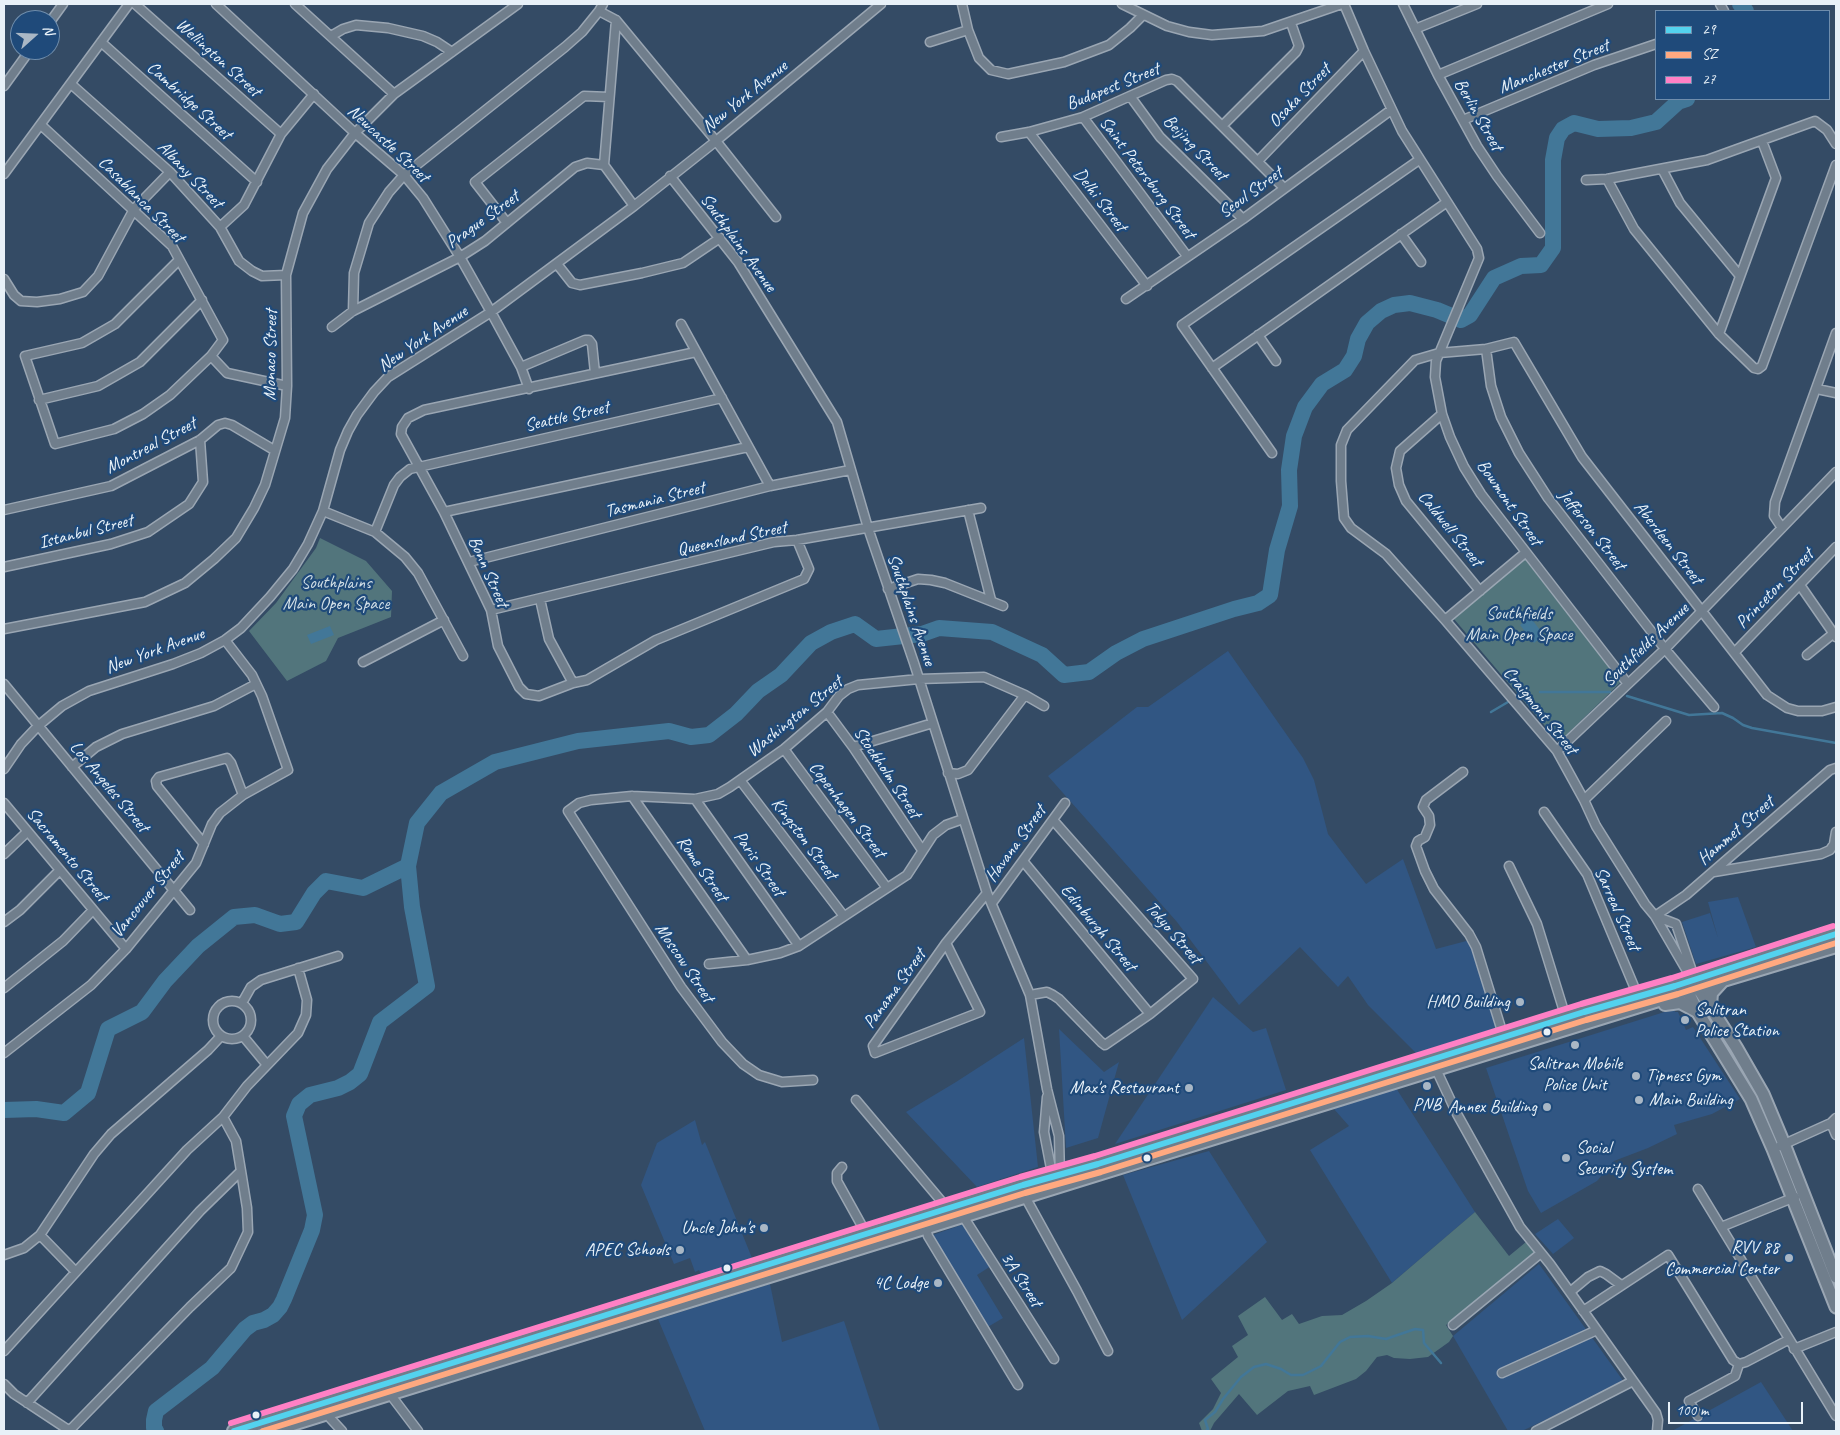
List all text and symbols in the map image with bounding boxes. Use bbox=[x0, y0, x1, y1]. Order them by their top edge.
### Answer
north arrow bbox=[10, 10, 60, 60]
legend bbox=[1655, 10, 1830, 100]
street label: Wellington Street bbox=[171, 14, 265, 102]
text: 29 bbox=[1702, 20, 1716, 39]
text: N bbox=[39, 23, 58, 37]
street label: Manchester Street bbox=[1496, 35, 1612, 99]
text: SZ bbox=[1702, 45, 1717, 64]
street label: New York Avenue bbox=[698, 56, 792, 138]
street label: Cambridge Street bbox=[142, 57, 236, 145]
street label: Budapest Street bbox=[1063, 59, 1163, 115]
street label: Osaka Street bbox=[1264, 60, 1336, 132]
text: 27 bbox=[1702, 70, 1716, 89]
street label: Berlin Street bbox=[1449, 75, 1507, 155]
street label: Newcastle Street bbox=[343, 101, 433, 187]
street label: Beijing Street bbox=[1158, 110, 1232, 186]
street label: Saint Petersburg Street bbox=[1094, 113, 1200, 243]
street label: Albany Street bbox=[153, 137, 227, 213]
street label: Casablanca Street bbox=[93, 152, 189, 248]
street label: Seoul Street bbox=[1215, 163, 1287, 223]
street label: Delhi Street bbox=[1068, 164, 1132, 236]
street label: Prague Street bbox=[442, 186, 524, 254]
street label: Southplains Avenue bbox=[695, 190, 781, 296]
street label: New York Avenue bbox=[374, 301, 472, 377]
street label: Monaco Street bbox=[259, 309, 283, 401]
street label: Seattle Street bbox=[523, 397, 611, 437]
street label: Montreal Street bbox=[102, 413, 200, 479]
street label: Bowmont Street bbox=[1472, 456, 1546, 550]
street label: Tasmania Street bbox=[603, 477, 707, 523]
street label: Jefferson Street bbox=[1554, 485, 1630, 575]
street label: Caldwell Street bbox=[1413, 487, 1487, 571]
street label: Aberdeen Street bbox=[1629, 497, 1707, 589]
street label: Istanbul Street bbox=[37, 510, 135, 554]
street label: Queensland Street bbox=[675, 517, 789, 561]
street label: Bonn Street bbox=[463, 533, 513, 611]
street label: Princeton Street bbox=[1731, 544, 1819, 634]
street label: Southplains Avenue bbox=[882, 552, 940, 668]
park label: Southplains Main Open Space bbox=[283, 572, 389, 614]
street label: Southfields Avenue bbox=[1598, 598, 1694, 692]
park label: Southfields Main Open Space bbox=[1466, 603, 1572, 646]
street label: New York Avenue bbox=[103, 623, 207, 679]
street label: Craigmont Street bbox=[1498, 663, 1582, 759]
street label: Washington Street bbox=[743, 672, 847, 762]
street label: Stockholm Street bbox=[848, 723, 926, 823]
street label: Los Angeles Street bbox=[65, 737, 153, 837]
street label: Copenhagen Street bbox=[804, 758, 890, 862]
street label: Hammet Street bbox=[1693, 792, 1779, 870]
street label: Kingston Street bbox=[766, 794, 842, 884]
street label: Havana Street bbox=[981, 801, 1051, 887]
street label: Sacramento Street bbox=[21, 803, 113, 907]
street label: Paris Street bbox=[729, 827, 789, 901]
street label: Rome Street bbox=[672, 832, 732, 906]
street label: Vancouver Street bbox=[107, 847, 189, 943]
street label: Sarreal Street bbox=[1589, 864, 1645, 954]
street label: Edinburgh Street bbox=[1055, 880, 1141, 976]
street label: Tokyo Street bbox=[1140, 897, 1206, 969]
street label: Moscow Street bbox=[650, 919, 718, 1007]
street label: Panama Street bbox=[859, 945, 931, 1033]
place label: HMO Building bbox=[1426, 991, 1510, 1013]
marker: HMO Building bbox=[1514, 996, 1526, 1008]
place label: Salitran Police Station bbox=[1695, 999, 1779, 1042]
marker: Salitran Police Station bbox=[1679, 1014, 1691, 1026]
unlabelled marker bbox=[1542, 1027, 1552, 1037]
marker: Salitran Mobile Police Unit bbox=[1569, 1039, 1581, 1051]
place label: Salitran Mobile Police Unit bbox=[1528, 1053, 1622, 1096]
place label: Tipness Gym bbox=[1646, 1065, 1721, 1087]
marker: Tipness Gym bbox=[1630, 1070, 1642, 1082]
place label: Max's Restaurant bbox=[1070, 1077, 1179, 1099]
marker: PNB bbox=[1421, 1080, 1433, 1092]
marker: Max's Restaurant bbox=[1183, 1082, 1195, 1094]
place label: Main Building bbox=[1649, 1089, 1733, 1111]
place label: PNB bbox=[1413, 1094, 1441, 1116]
marker: Main Building bbox=[1633, 1094, 1645, 1106]
place label: Annex Building bbox=[1448, 1096, 1537, 1118]
marker: Annex Building bbox=[1541, 1101, 1553, 1113]
place label: Social Security System bbox=[1576, 1137, 1672, 1180]
marker: Social Security System bbox=[1560, 1152, 1572, 1164]
unlabelled marker bbox=[1142, 1153, 1152, 1163]
place label: Uncle John's bbox=[681, 1217, 754, 1239]
marker: Uncle John's bbox=[758, 1222, 770, 1234]
place label: RVV 88 Commercial Center bbox=[1665, 1237, 1779, 1280]
place label: APEC Schools bbox=[585, 1239, 670, 1261]
marker: APEC Schools bbox=[674, 1244, 686, 1256]
street label: 3A Street bbox=[995, 1249, 1047, 1311]
marker: RVV 88 Commercial Center bbox=[1783, 1252, 1795, 1264]
unlabelled marker bbox=[722, 1263, 732, 1273]
place label: 4C Lodge bbox=[874, 1272, 928, 1294]
marker: 4C Lodge bbox=[932, 1277, 944, 1289]
scale bar bbox=[1670, 1392, 1805, 1424]
text: 100 m bbox=[1676, 1401, 1708, 1420]
unlabelled marker bbox=[251, 1410, 261, 1420]

